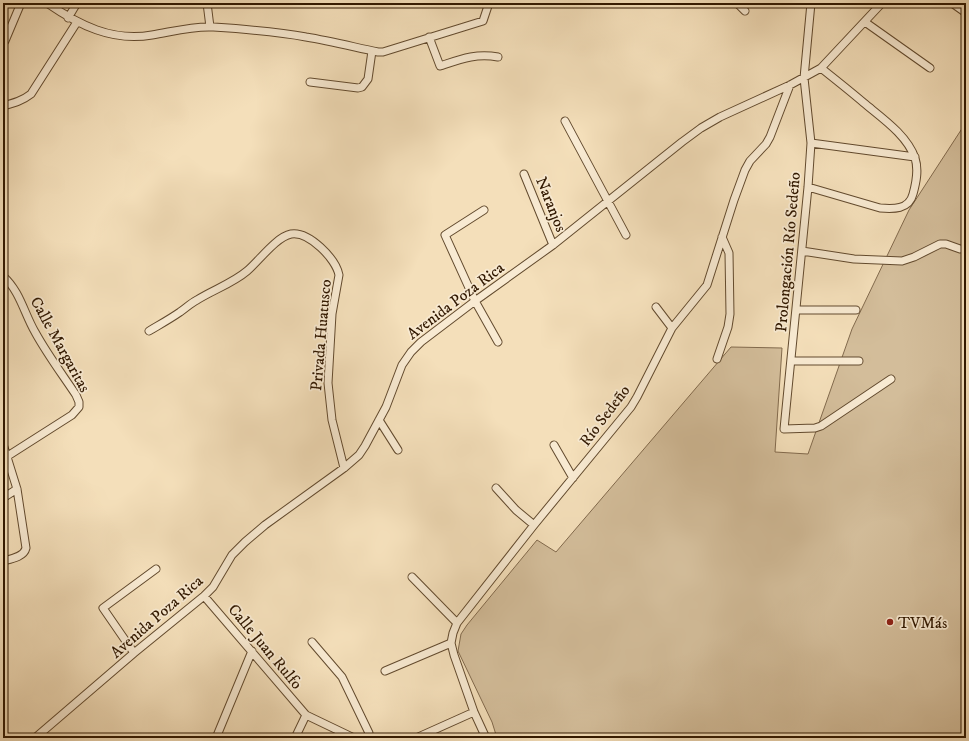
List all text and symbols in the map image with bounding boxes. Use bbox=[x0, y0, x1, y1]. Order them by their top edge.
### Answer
street label: Prolongación Río Sedeño bbox=[771, 171, 805, 333]
street label: Naranjos bbox=[531, 174, 571, 235]
street label: Avenida Poza Rica bbox=[403, 258, 508, 344]
street label: Privada Huatusco bbox=[306, 278, 336, 392]
street label: Calle Margaritas bbox=[26, 293, 95, 396]
street label: Río Sedeño bbox=[575, 381, 634, 450]
street label: Avenida Poza Rica bbox=[106, 571, 207, 663]
street label: Calle Juan Rulfo bbox=[224, 600, 307, 694]
place label: TVMás bbox=[898, 613, 947, 633]
marker: TVMás bbox=[885, 617, 895, 627]

